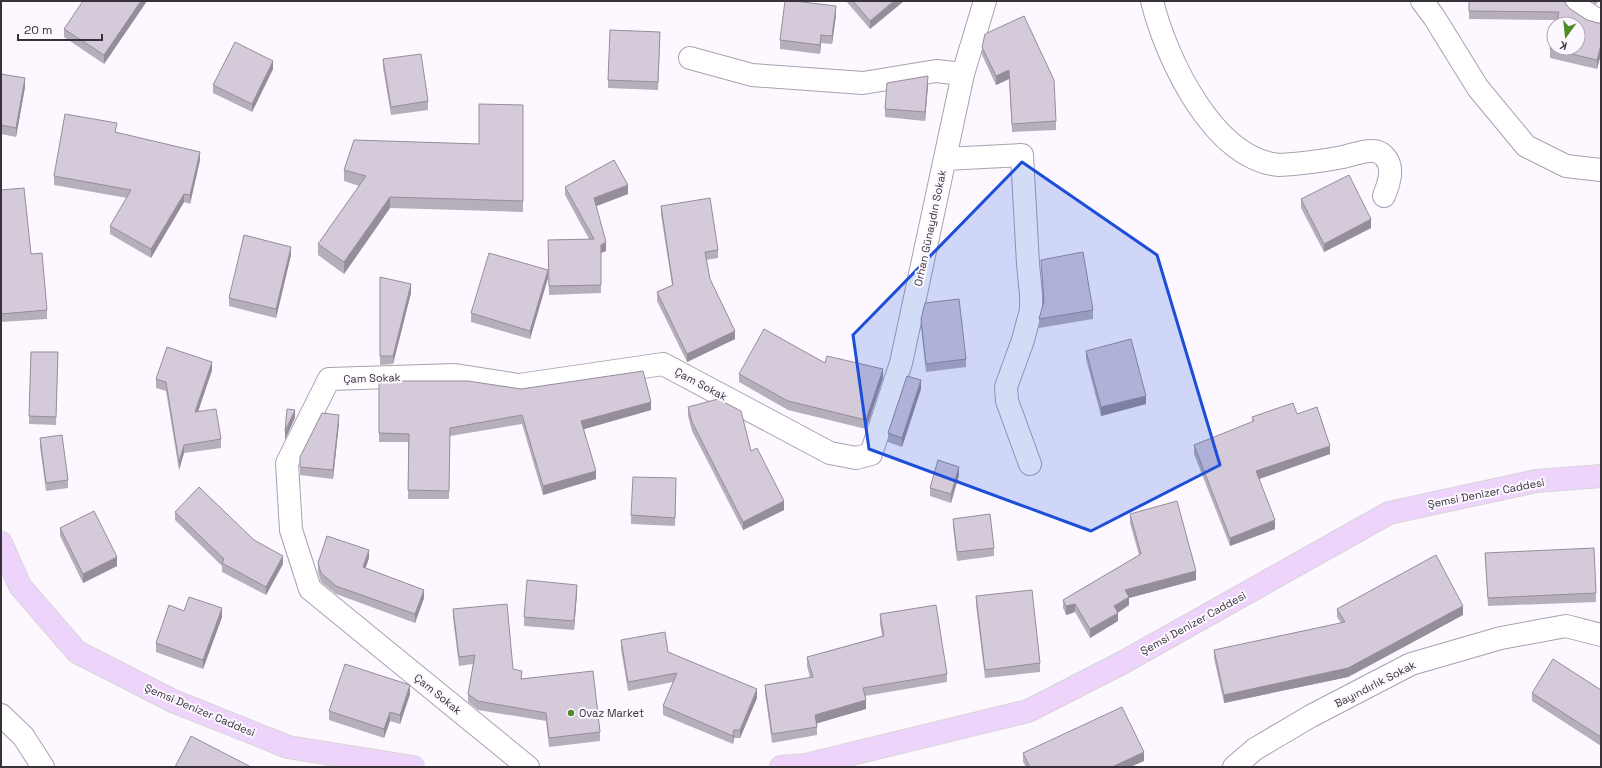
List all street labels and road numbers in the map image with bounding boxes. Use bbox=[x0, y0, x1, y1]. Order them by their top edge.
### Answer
street label: Orhan Günaydın Sokak bbox=[911, 168, 949, 288]
street label: Çam Sokak bbox=[672, 364, 730, 404]
street label: Çam Sokak bbox=[343, 370, 401, 386]
street label: Şemsi Denizer Caddesi bbox=[1426, 475, 1546, 511]
street label: Şemsi Denizer Caddesi bbox=[1138, 588, 1249, 658]
street label: Bayındırlık Sokak bbox=[1332, 657, 1418, 710]
street label: Çam Sokak bbox=[411, 671, 465, 718]
street label: Şemsi Denizer Caddesi bbox=[143, 680, 258, 740]

